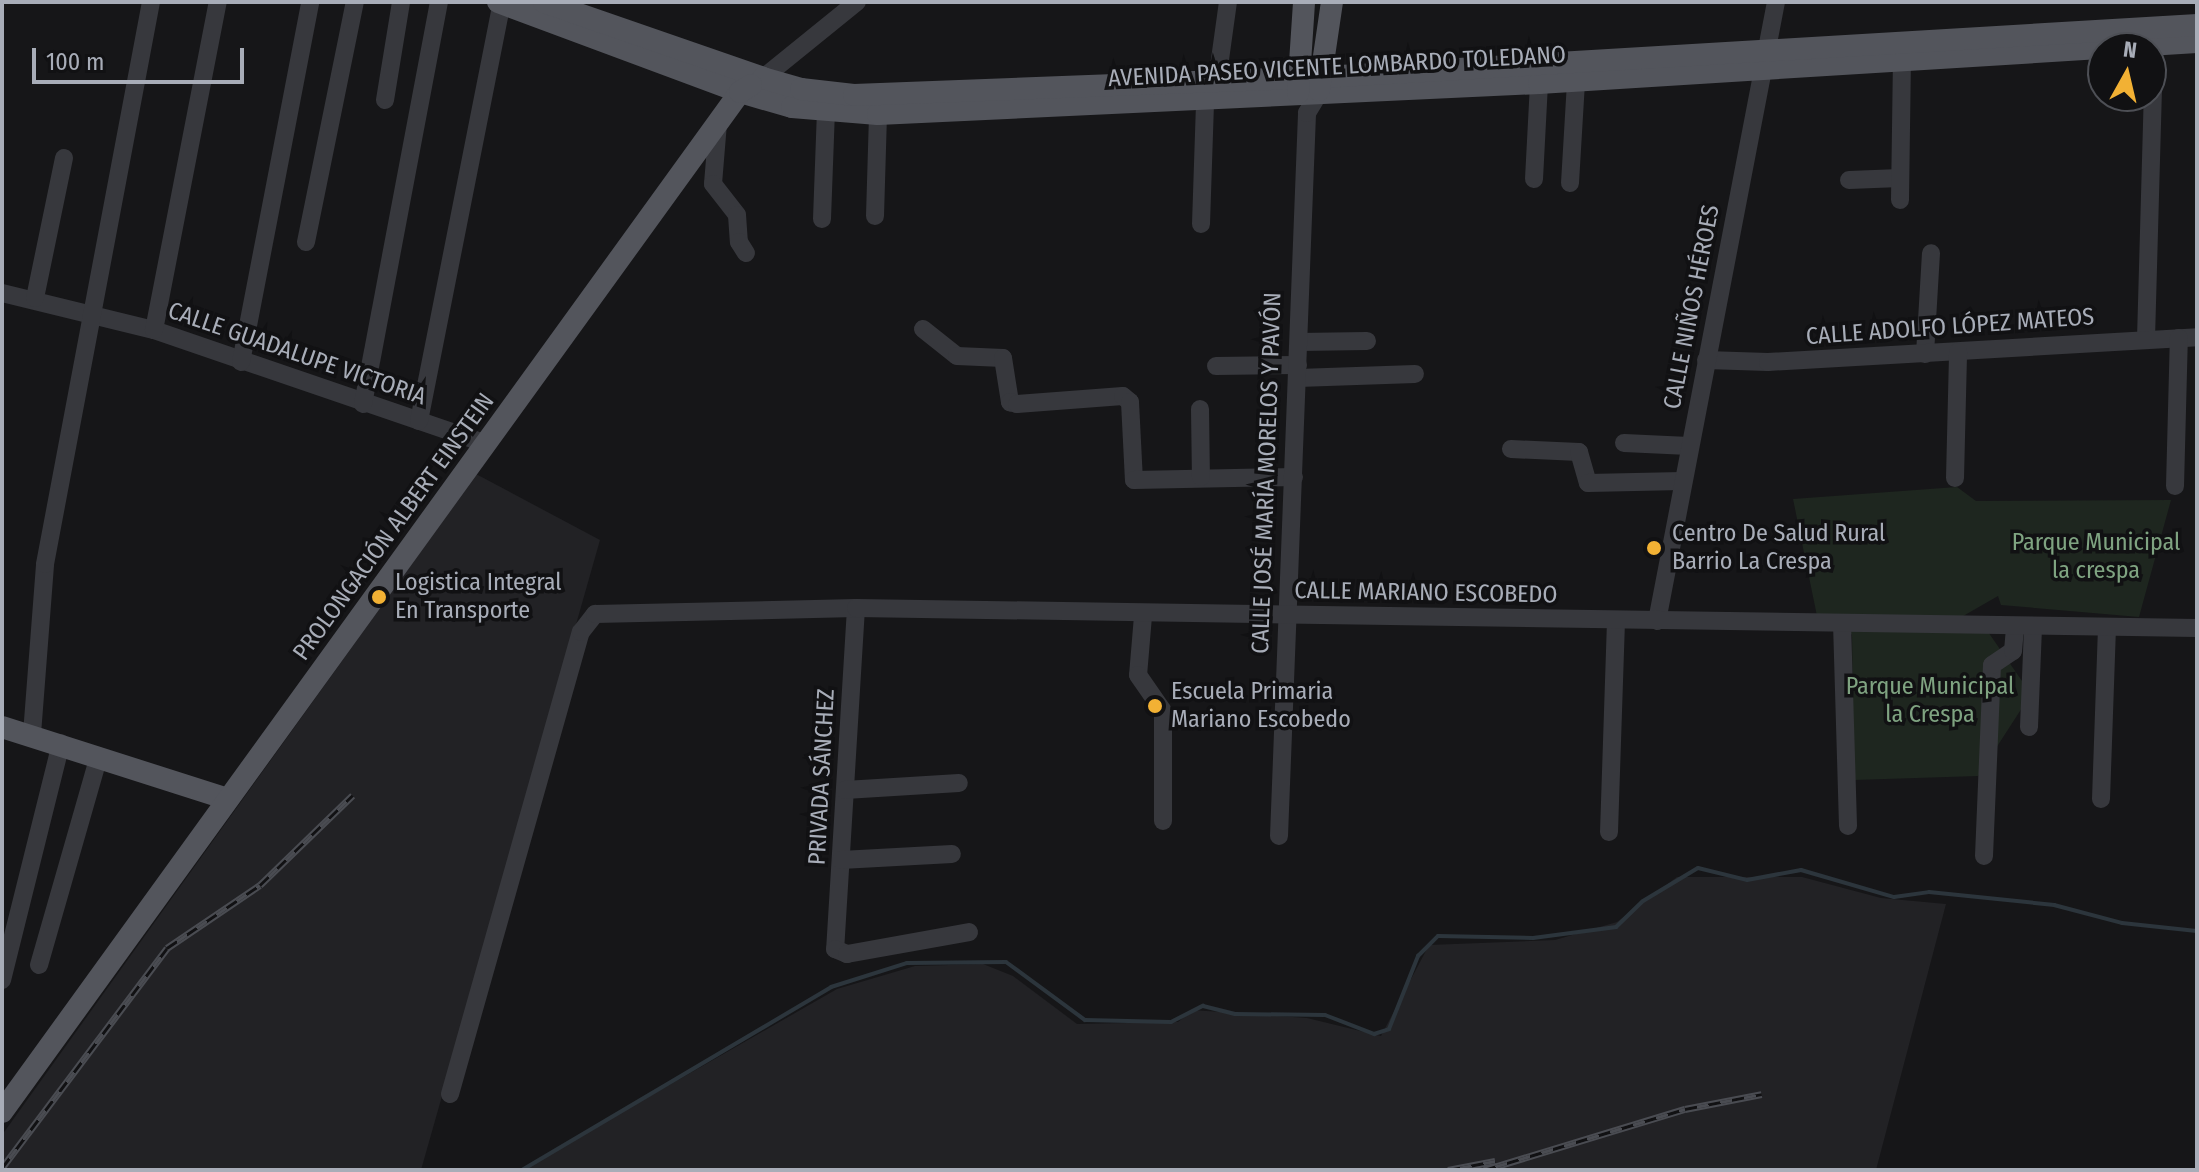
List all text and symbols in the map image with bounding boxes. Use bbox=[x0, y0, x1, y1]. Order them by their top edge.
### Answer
scale bar bbox=[36, 32, 248, 82]
north arrow bbox=[2087, 32, 2167, 112]
text: N bbox=[2122, 35, 2139, 64]
street label: AVENIDA PASEO VICENTE LOMBARDO TOLEDANO bbox=[1107, 41, 1567, 93]
text: 100 m bbox=[46, 48, 104, 76]
street label: CALLE NIÑOS HÉROES bbox=[1658, 202, 1726, 412]
street label: CALLE JOSÉ MARÍA MORELOS Y PAVÓN bbox=[1246, 292, 1288, 654]
street label: CALLE GUADALUPE VICTORIA bbox=[164, 296, 430, 412]
street label: CALLE ADOLFO LÓPEZ MATEOS bbox=[1805, 303, 2095, 351]
street label: PROLONGACIÓN ALBERT EINSTEIN bbox=[287, 388, 501, 666]
place label: Centro De Salud Rural Barrio La Crespa bbox=[1672, 520, 1885, 576]
park label: Parque Municipal la crespa bbox=[2012, 529, 2180, 585]
marker: Centro De Salud Rural Barrio La Crespa bbox=[1643, 537, 1665, 559]
place label: Logistica Integral En Transporte bbox=[395, 569, 562, 625]
street label: CALLE MARIANO ESCOBEDO bbox=[1294, 576, 1558, 610]
marker: Logistica Integral En Transporte bbox=[370, 588, 388, 606]
park label: Parque Municipal la Crespa bbox=[1846, 673, 2014, 729]
place label: Escuela Primaria Mariano Escobedo bbox=[1171, 678, 1351, 734]
street label: PRIVADA SÁNCHEZ bbox=[803, 688, 841, 866]
marker: Escuela Primaria Mariano Escobedo bbox=[1146, 697, 1164, 715]

